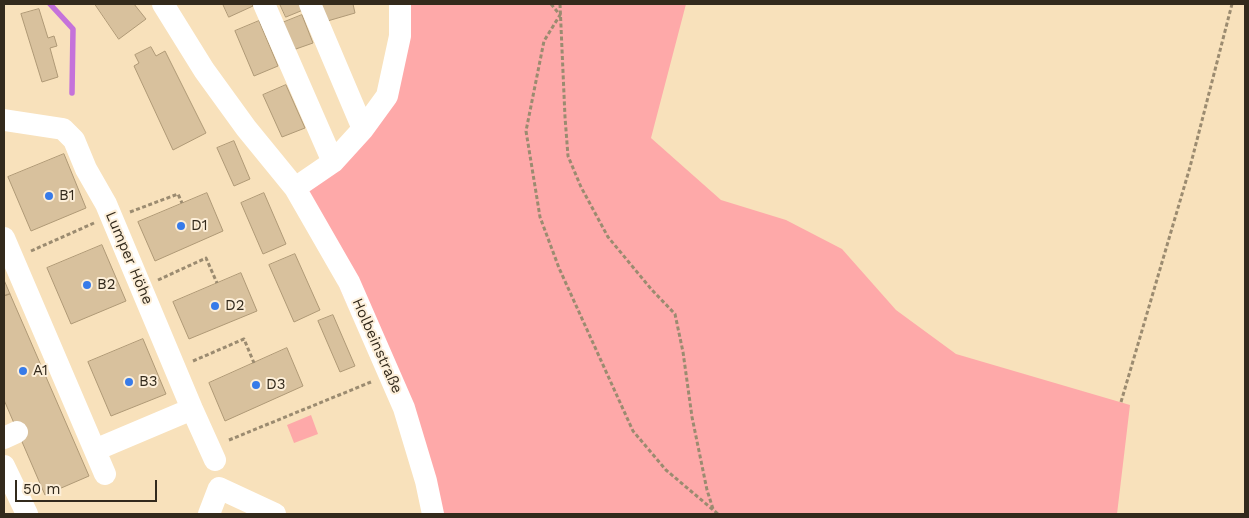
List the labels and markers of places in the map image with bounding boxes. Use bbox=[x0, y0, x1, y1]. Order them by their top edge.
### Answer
place label: B1 bbox=[59, 187, 75, 205]
marker: B1 bbox=[43, 190, 55, 202]
place label: D1 bbox=[191, 217, 208, 235]
marker: D1 bbox=[175, 220, 187, 232]
place label: B2 bbox=[97, 276, 116, 294]
marker: B2 bbox=[81, 279, 93, 291]
place label: D2 bbox=[225, 297, 245, 315]
marker: D2 bbox=[209, 300, 221, 312]
place label: A1 bbox=[33, 362, 48, 380]
marker: A1 bbox=[17, 365, 29, 377]
place label: B3 bbox=[139, 373, 158, 391]
marker: B3 bbox=[123, 376, 135, 388]
place label: D3 bbox=[266, 376, 286, 394]
marker: D3 bbox=[250, 379, 262, 391]

